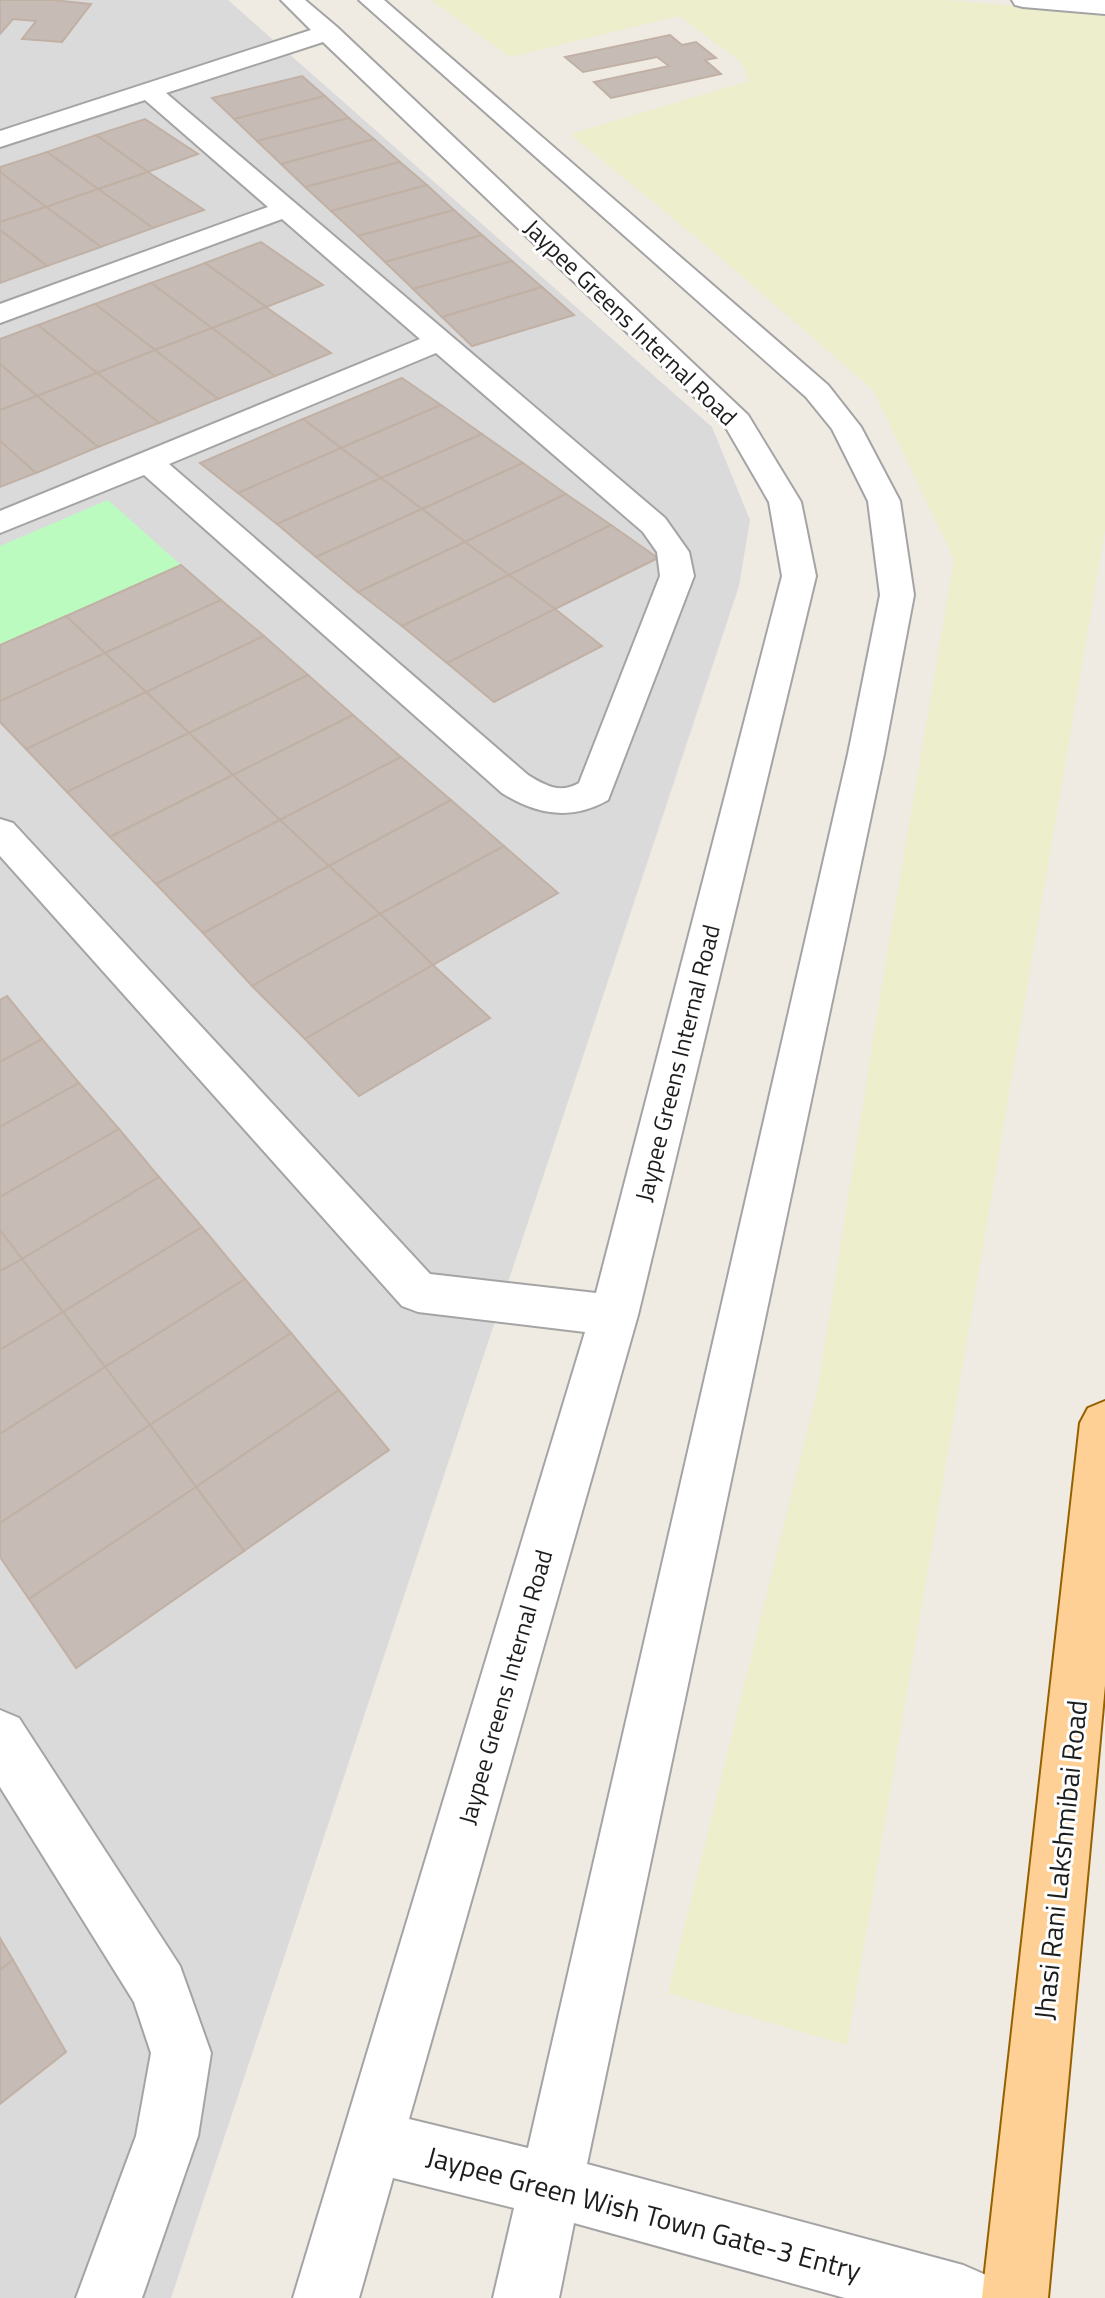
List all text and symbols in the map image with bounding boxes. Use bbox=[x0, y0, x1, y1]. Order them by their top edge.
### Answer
street label: Jaypee Greens Internal Road bbox=[516, 210, 746, 434]
street label: Jaypee Greens Internal Road bbox=[625, 921, 729, 1205]
street label: Jaypee Greens Internal Road bbox=[449, 1545, 561, 1829]
street label: Jhasi Rani Lakshmibai Road bbox=[1022, 1698, 1098, 2022]
street label: Jaypee Green Wish Town Gate-3 Entry bbox=[422, 2134, 866, 2292]

